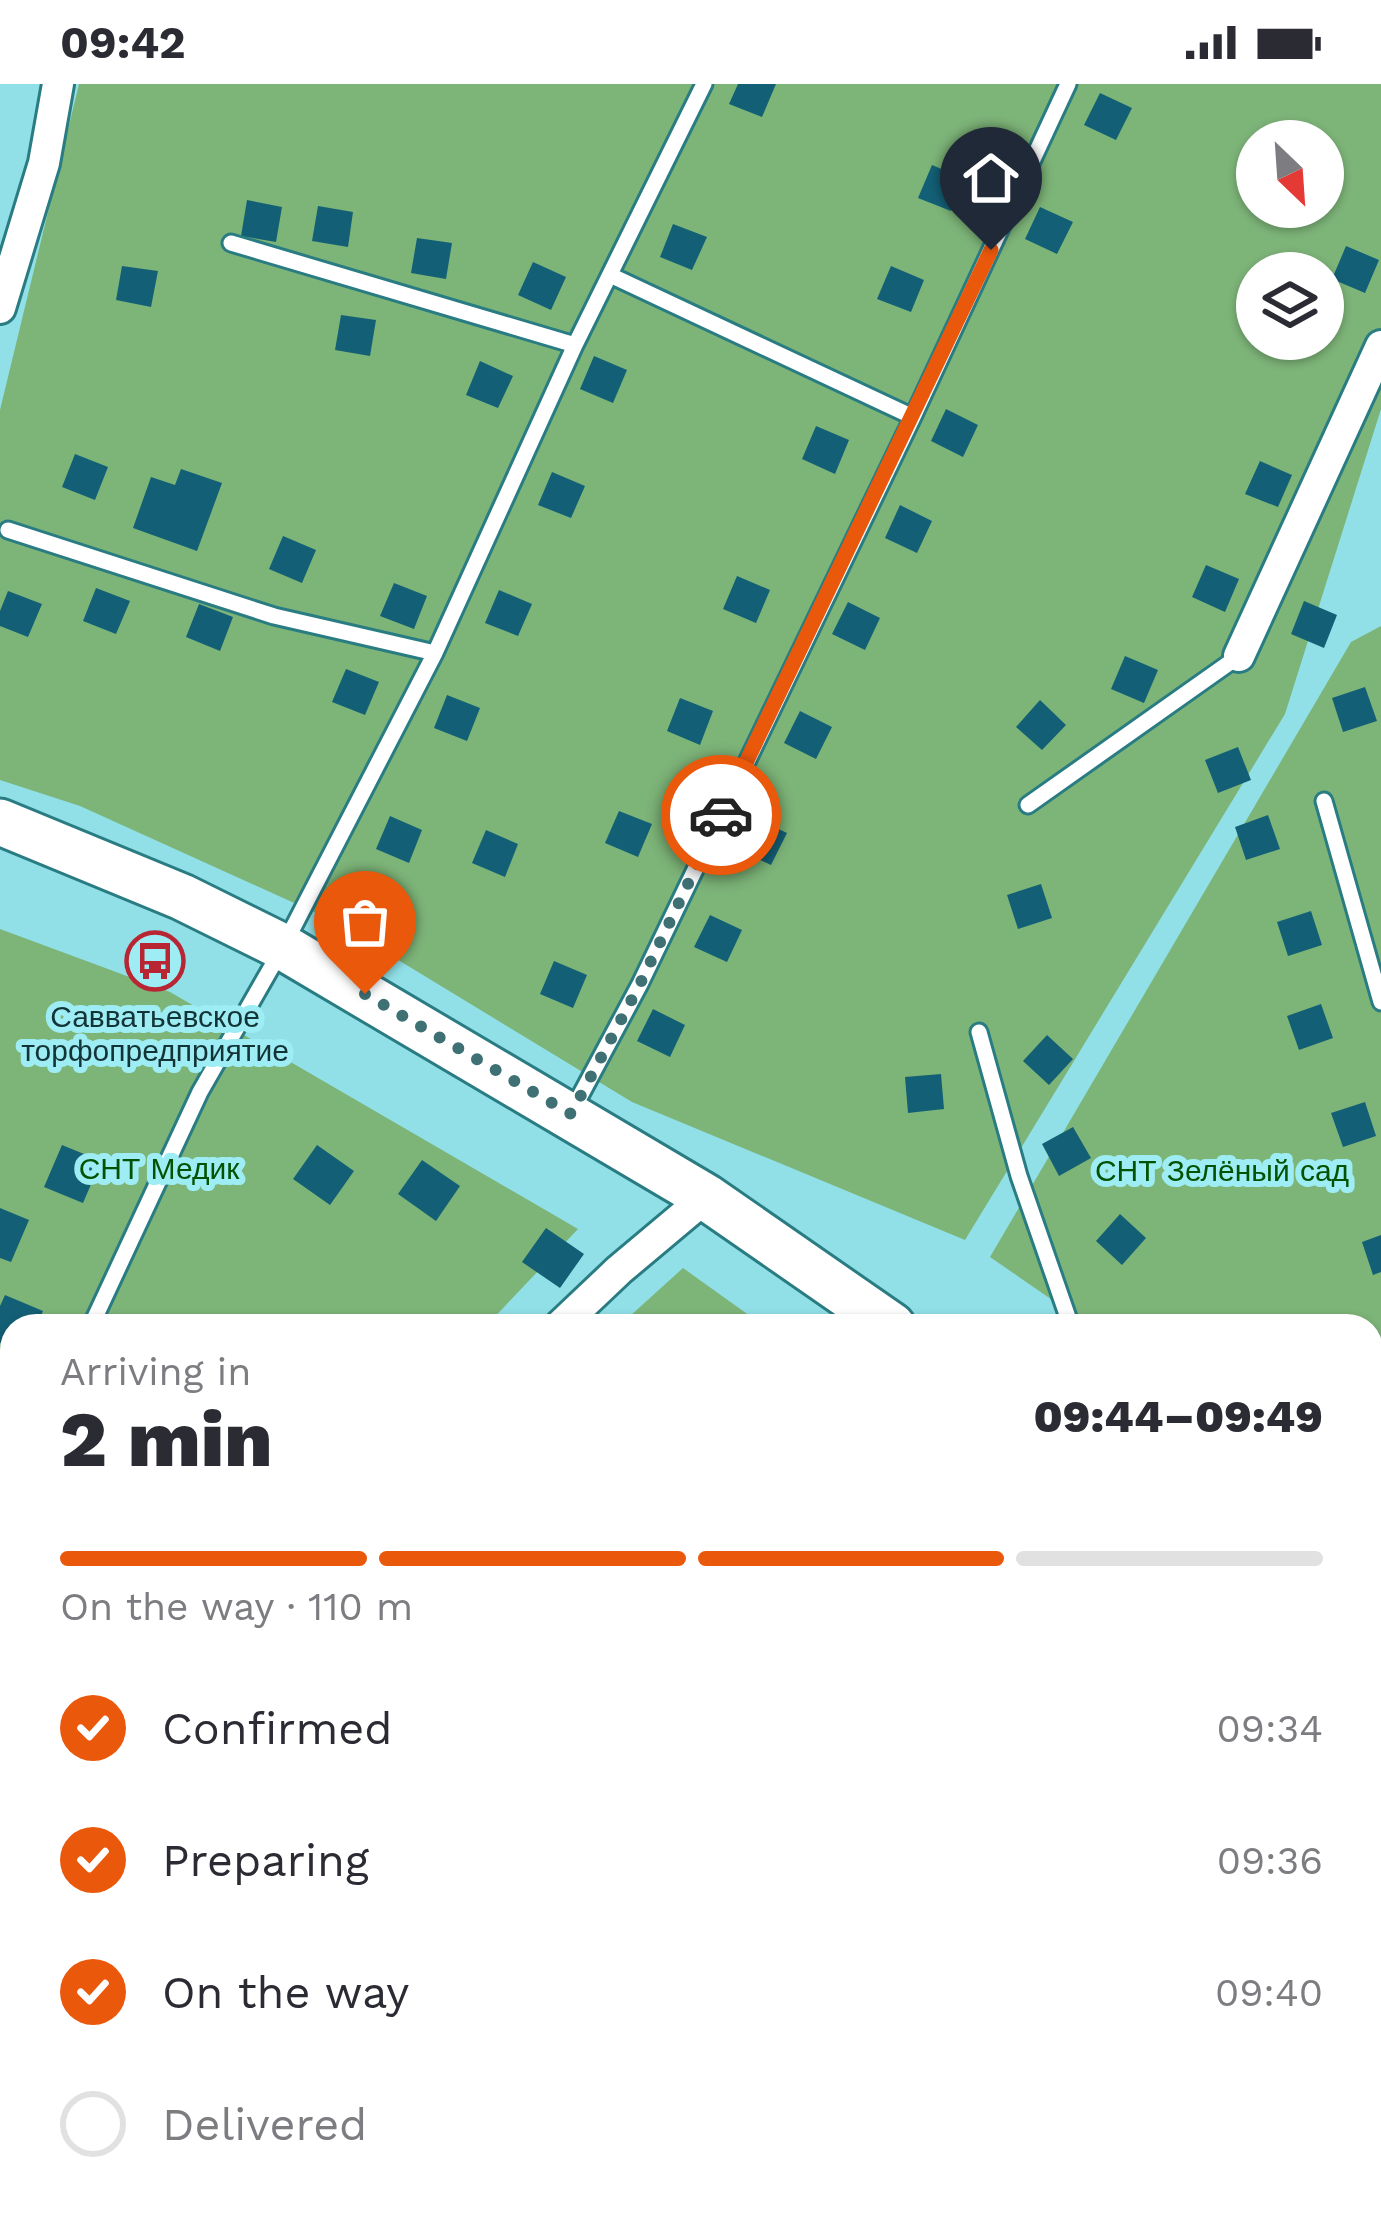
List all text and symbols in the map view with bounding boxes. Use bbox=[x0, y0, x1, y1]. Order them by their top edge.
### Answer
text: 09:42 bbox=[60, 16, 186, 69]
north arrow bbox=[1236, 120, 1344, 228]
map controls bbox=[1236, 120, 1344, 360]
pin bbox=[940, 127, 1042, 250]
icon: home bbox=[958, 145, 1024, 211]
button: layers bbox=[1236, 252, 1344, 360]
courier bbox=[661, 755, 781, 875]
icon: car bbox=[688, 782, 754, 848]
pin bbox=[314, 871, 416, 994]
icon: bag bbox=[332, 889, 398, 955]
bus stop icon: Савватьевское торфопредприятие bbox=[124, 930, 186, 992]
place label: Савватьевское торфопредприятие bbox=[21, 999, 289, 1068]
park label: СНТ Медик bbox=[79, 1151, 240, 1186]
park label: СНТ Зелёный сад bbox=[1095, 1153, 1349, 1188]
text: Arriving in bbox=[60, 1349, 251, 1394]
text: 09:44–09:49 bbox=[1033, 1390, 1323, 1443]
text: 2 min bbox=[60, 1393, 273, 1485]
text: On the way · 110 m bbox=[60, 1584, 413, 1629]
icon: check bbox=[60, 1695, 126, 1761]
text: Confirmed bbox=[162, 1702, 393, 1755]
text: 09:34 bbox=[1217, 1706, 1323, 1751]
icon: check bbox=[60, 1827, 126, 1893]
text: Preparing bbox=[162, 1834, 369, 1887]
text: 09:36 bbox=[1217, 1838, 1323, 1883]
icon: check bbox=[60, 1959, 126, 2025]
text: On the way bbox=[162, 1966, 409, 2019]
text: 09:40 bbox=[1215, 1970, 1323, 2015]
text: Delivered bbox=[162, 2098, 367, 2151]

